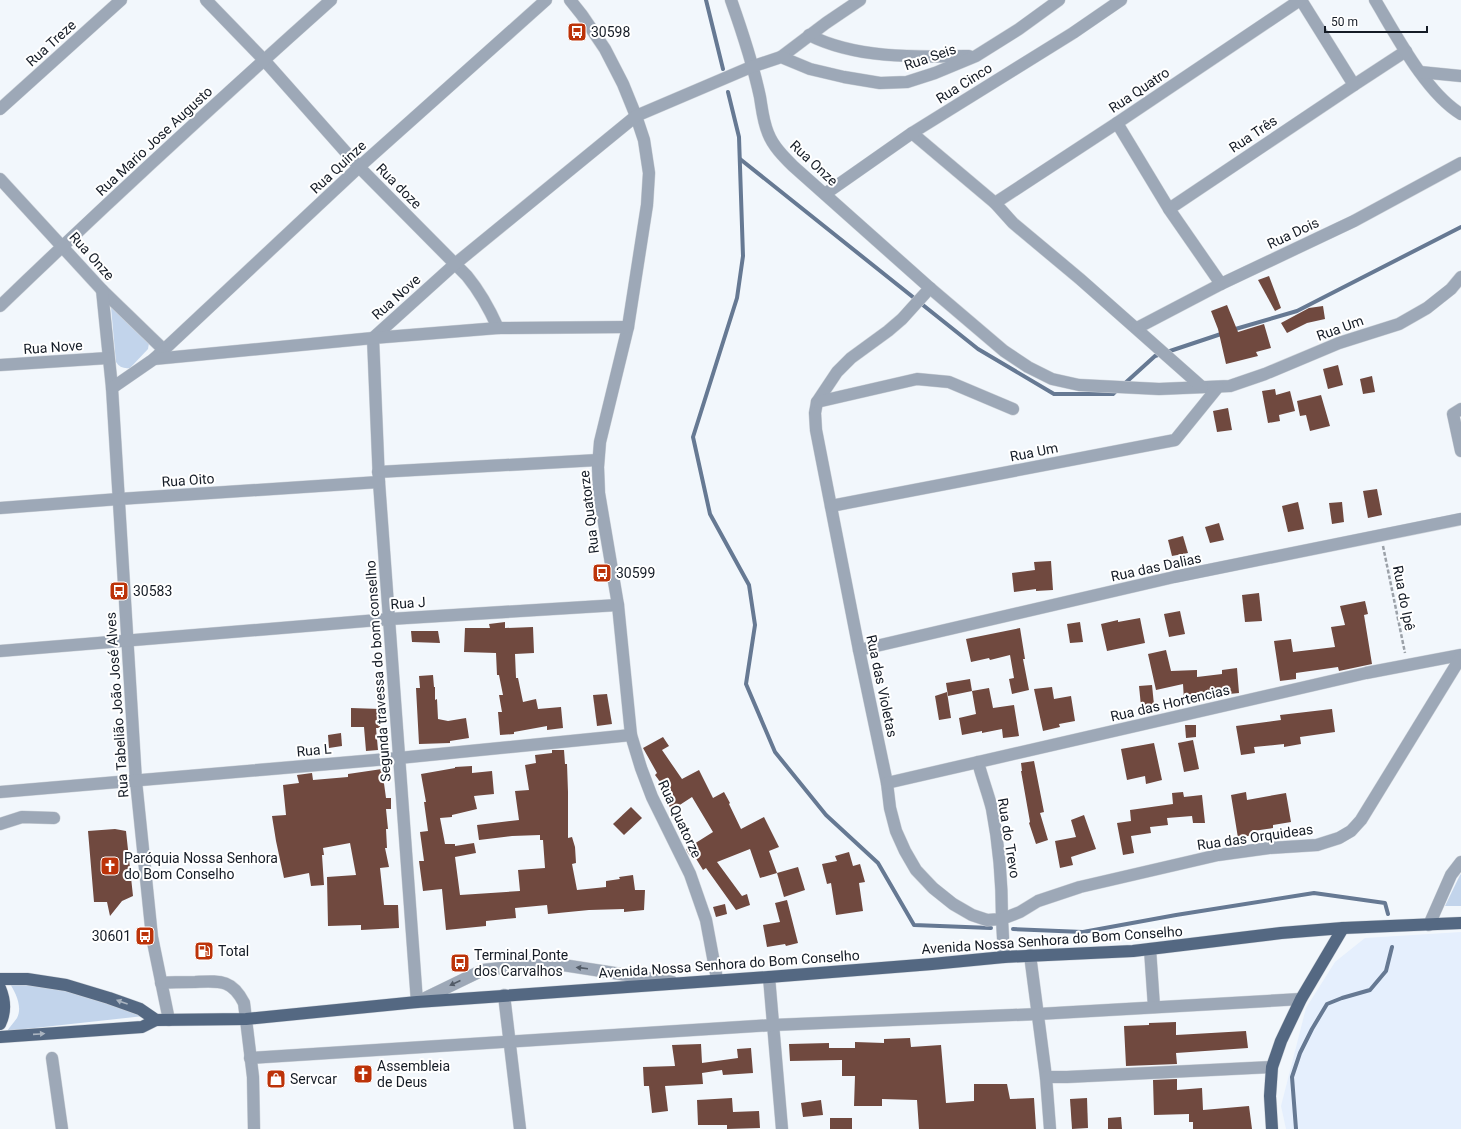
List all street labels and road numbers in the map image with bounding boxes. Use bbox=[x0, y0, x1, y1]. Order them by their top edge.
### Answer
street label: Rua Treze bbox=[23, 17, 79, 69]
street label: Rua Seis bbox=[902, 41, 958, 73]
street label: Rua Cinco bbox=[933, 60, 995, 106]
street label: Rua Quatro bbox=[1106, 64, 1172, 116]
street label: Rua Mario Jose Augusto bbox=[93, 83, 215, 199]
street label: Rua Três bbox=[1226, 112, 1280, 156]
street label: Rua Quinze bbox=[307, 137, 369, 197]
street label: Rua Onze bbox=[787, 137, 841, 189]
street label: Rua doze bbox=[373, 160, 425, 212]
street label: Rua Dois bbox=[1265, 214, 1321, 252]
street label: Rua Onze bbox=[66, 229, 118, 283]
street label: Rua Nove bbox=[369, 271, 423, 323]
street label: Rua Um bbox=[1314, 312, 1366, 344]
street label: Rua Nove bbox=[23, 337, 83, 357]
street label: Rua Um bbox=[1009, 439, 1059, 465]
street label: Rua Quatorze bbox=[576, 469, 602, 555]
street label: Rua Oito bbox=[161, 470, 215, 490]
street label: Rua das Dalias bbox=[1109, 550, 1203, 584]
street label: Segunda travessa do bom conselho bbox=[362, 560, 394, 782]
street label: Rua do Ipê bbox=[1390, 564, 1418, 632]
street label: Rua J bbox=[390, 594, 426, 612]
street label: Rua Tabelião João José Alves bbox=[103, 612, 131, 798]
street label: Rua das Violetas bbox=[863, 633, 901, 739]
street label: Rua das Hortencias bbox=[1109, 681, 1231, 725]
street label: Rua L bbox=[296, 740, 333, 759]
street label: Rua Quatorze bbox=[655, 778, 705, 860]
street label: Rua do Trevo bbox=[995, 797, 1023, 879]
street label: Rua das Orquideas bbox=[1196, 821, 1314, 853]
street label: Avenida Nossa Senhora do Bom Conselho bbox=[921, 923, 1183, 957]
street label: Avenida Nossa Senhora do Bom Conselho bbox=[598, 947, 860, 981]

